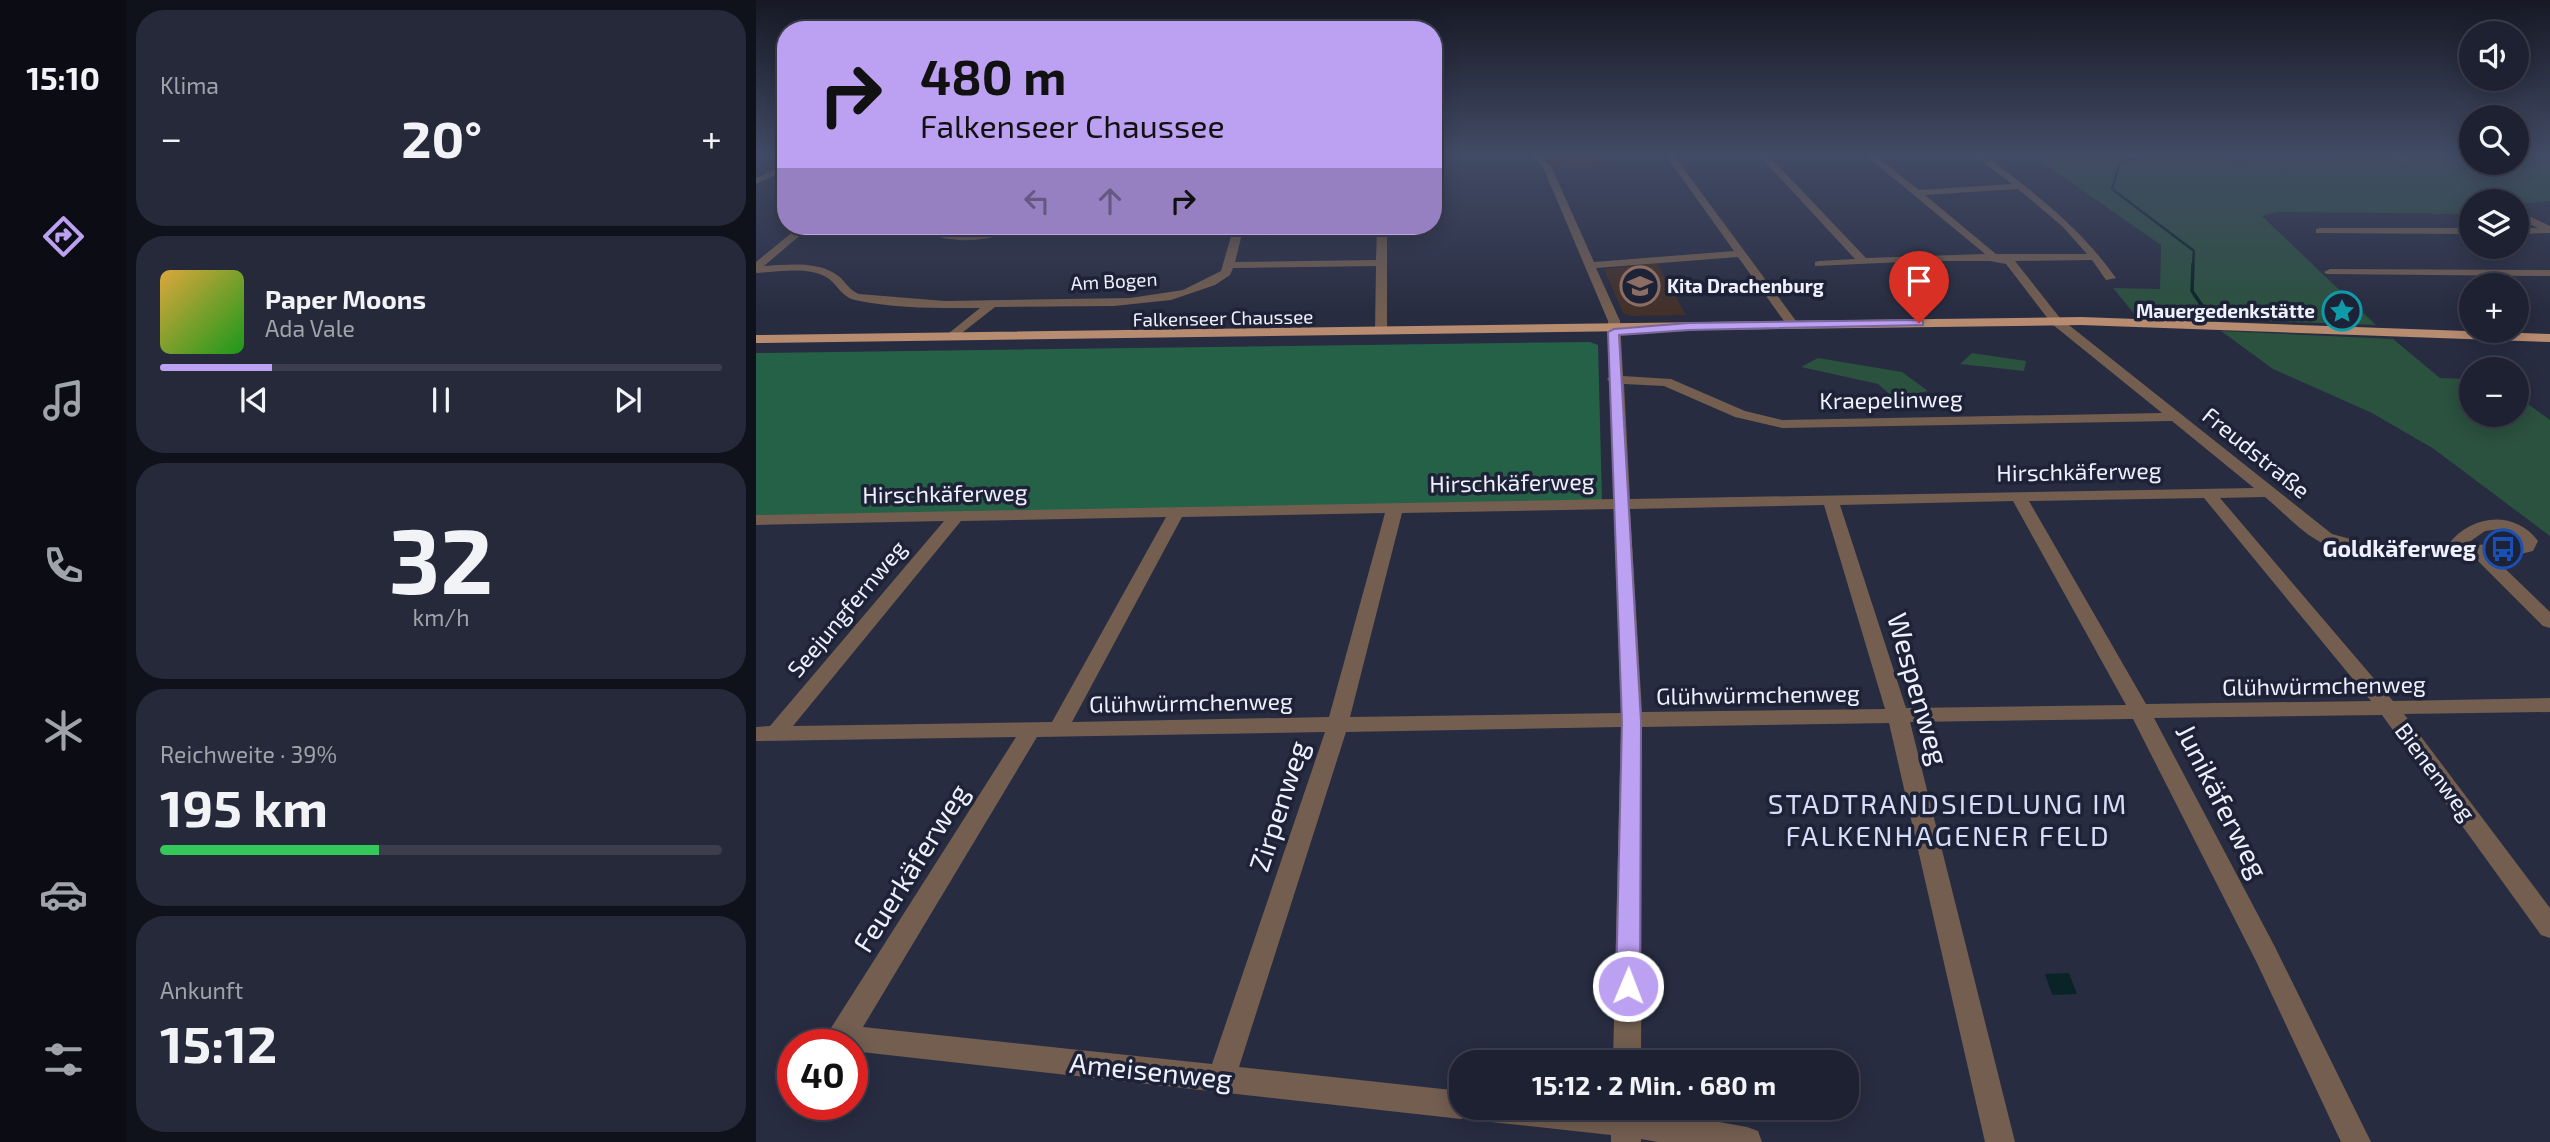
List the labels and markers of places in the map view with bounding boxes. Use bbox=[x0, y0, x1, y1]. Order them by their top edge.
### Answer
pin bbox=[1889, 251, 1949, 323]
school or university icon: Kita Drachenburg bbox=[1619, 265, 1661, 307]
place label: Kita Drachenburg bbox=[1667, 274, 1824, 297]
place icon: Mauergedenkstätte bbox=[2321, 290, 2363, 332]
place label: Mauergedenkstätte bbox=[2136, 299, 2315, 322]
bus stop icon: Goldkäferweg bbox=[2482, 528, 2524, 570]
place label: Goldkäferweg bbox=[2323, 534, 2477, 562]

